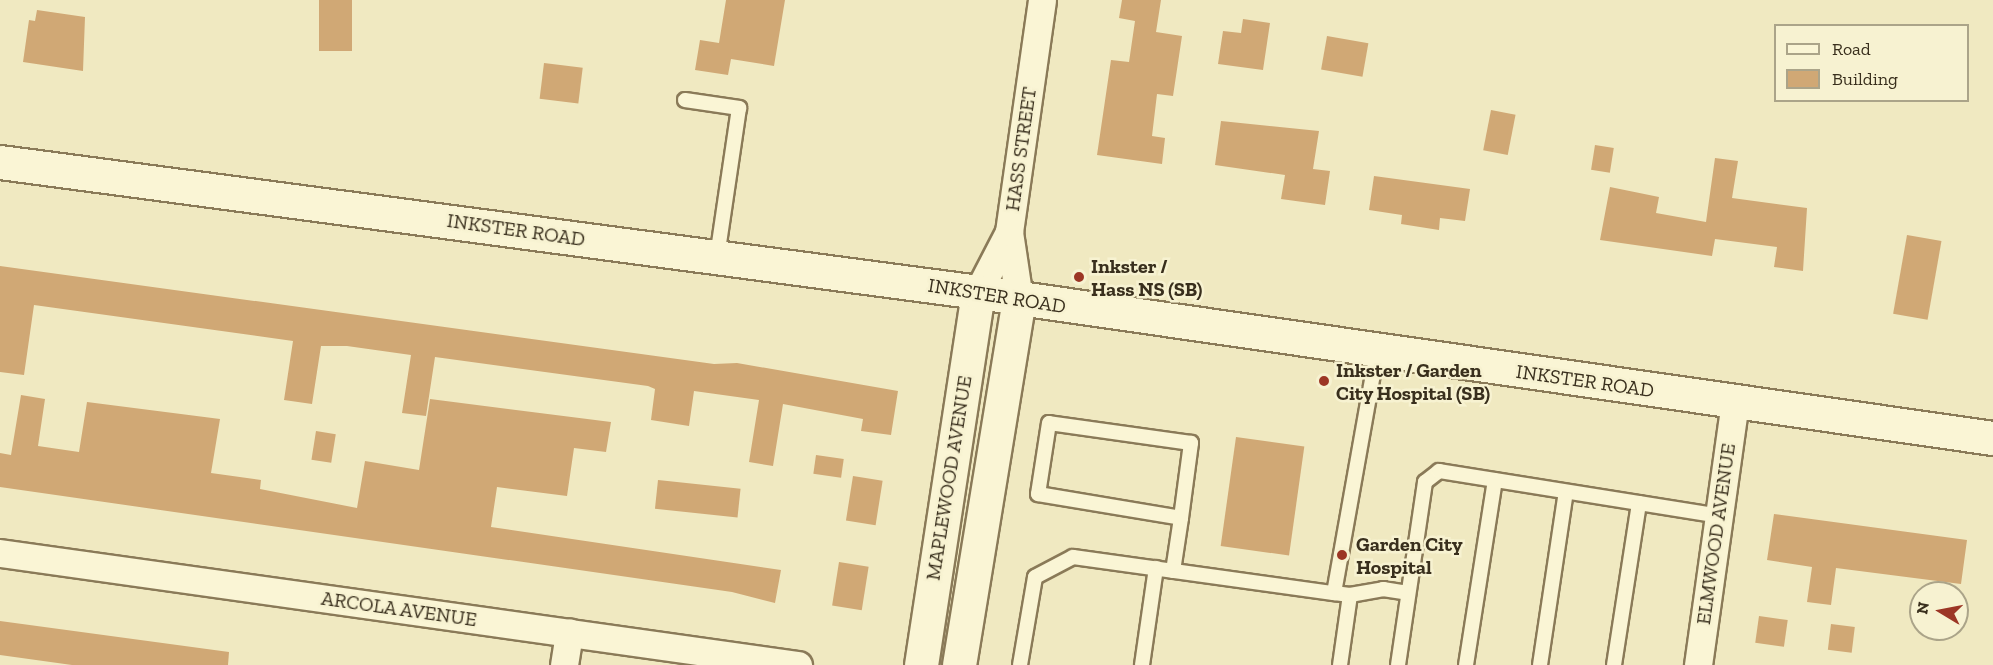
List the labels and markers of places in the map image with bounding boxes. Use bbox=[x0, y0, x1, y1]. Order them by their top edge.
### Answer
place label: Inkster / Hass NS (SB) bbox=[1091, 254, 1202, 301]
marker: Inkster / Hass NS (SB) bbox=[1072, 270, 1086, 284]
place label: Inkster / Garden City Hospital (SB) bbox=[1336, 358, 1490, 405]
marker: Inkster / Garden City Hospital (SB) bbox=[1317, 374, 1331, 388]
place label: Garden City Hospital bbox=[1356, 532, 1463, 579]
marker: Garden City Hospital bbox=[1333, 546, 1351, 564]

